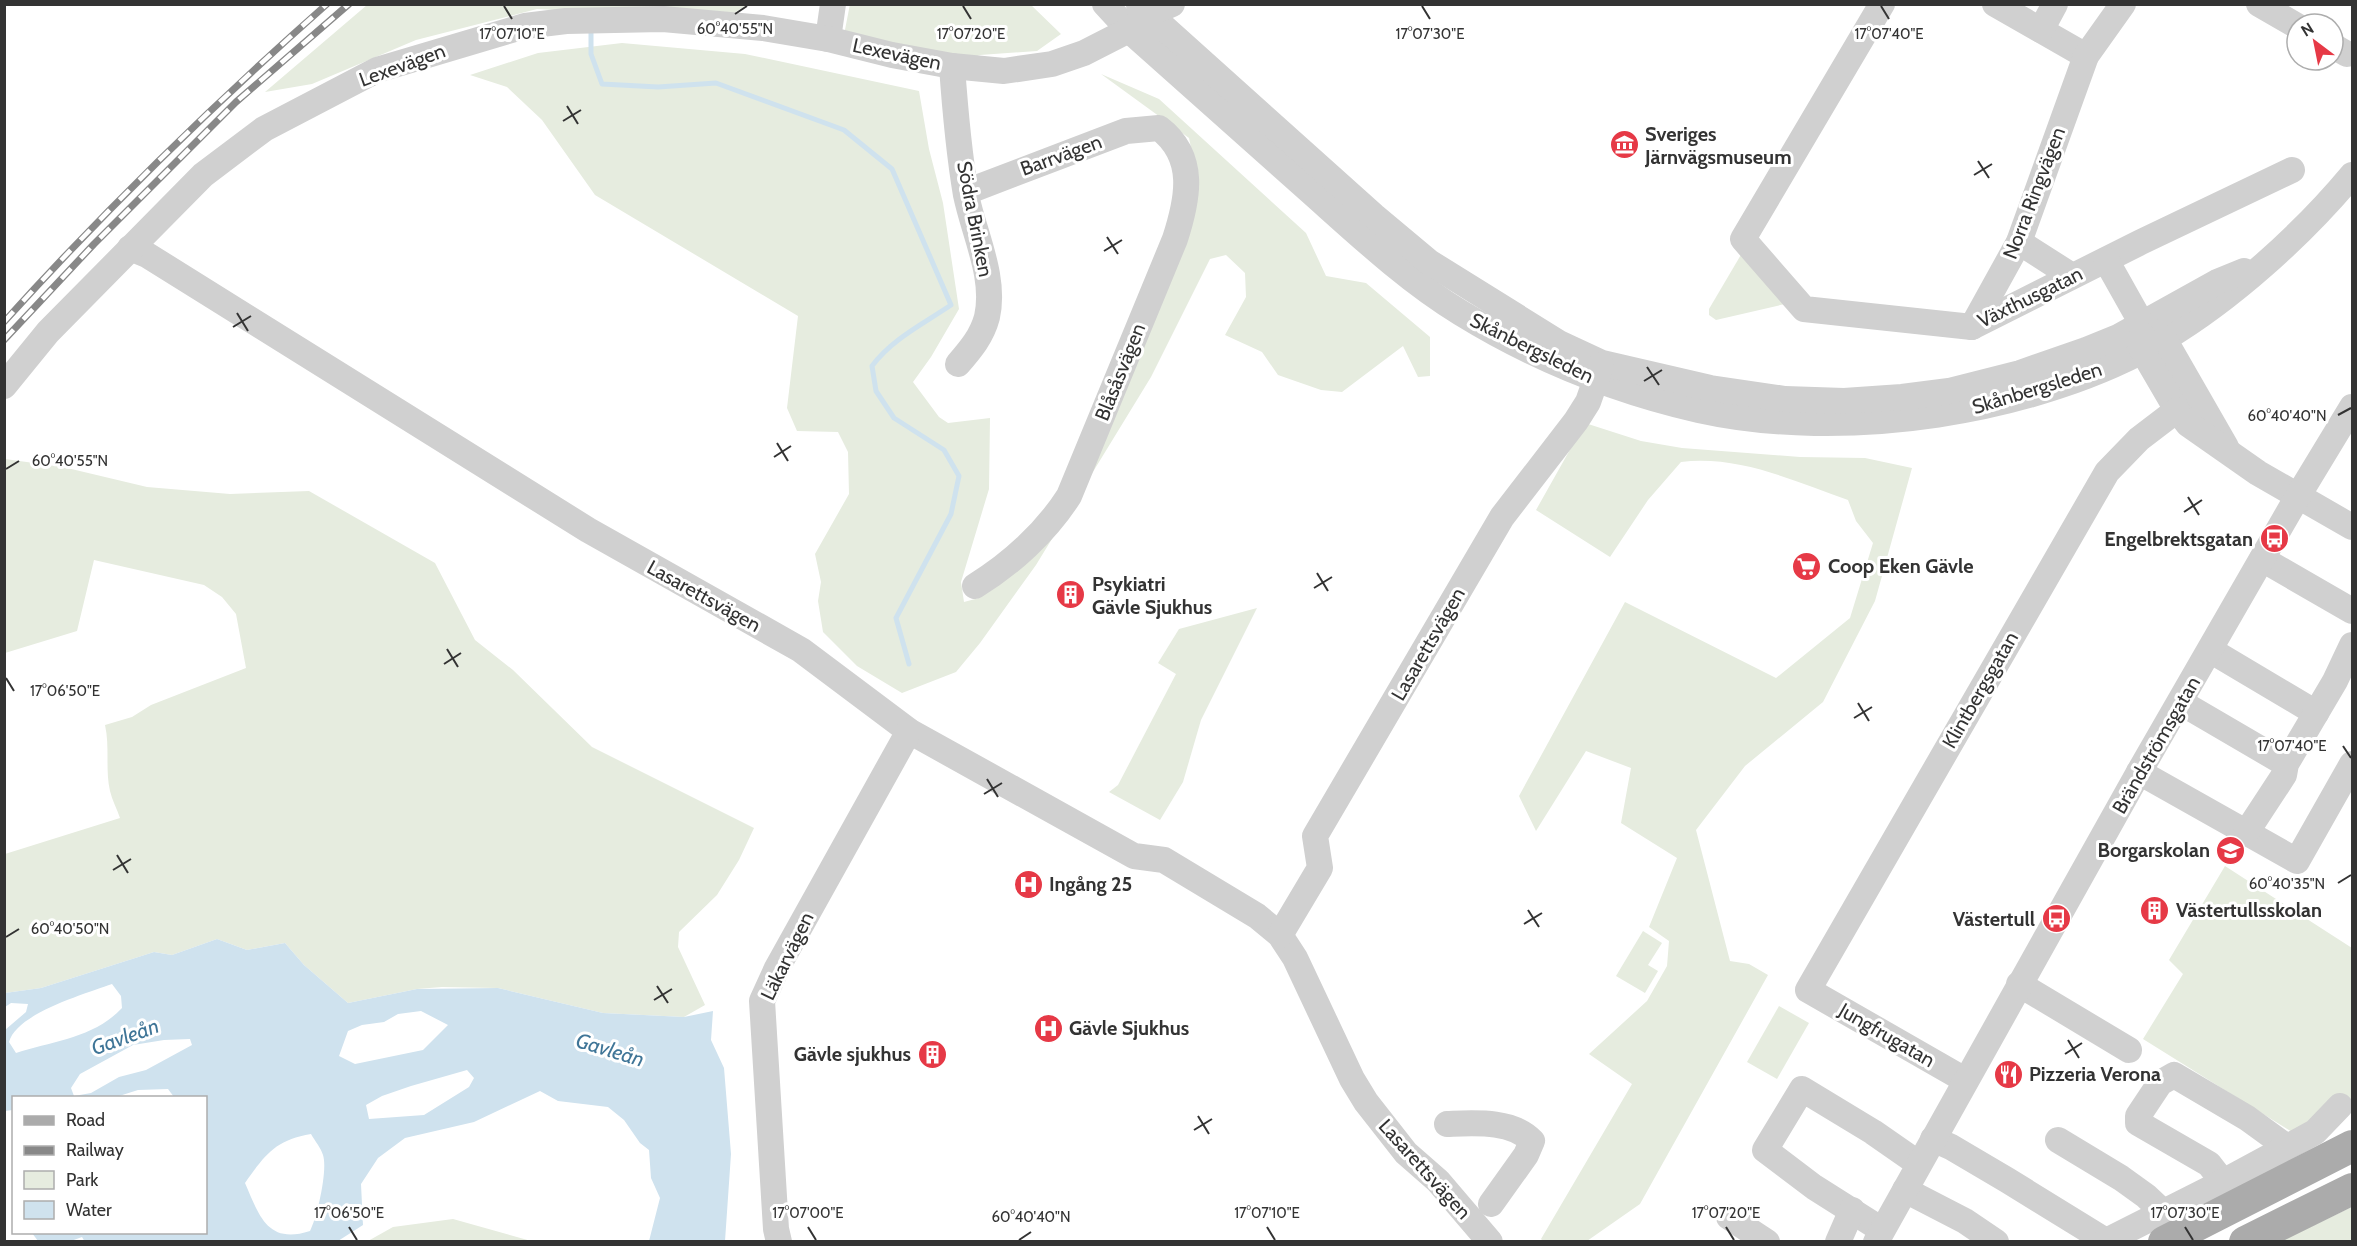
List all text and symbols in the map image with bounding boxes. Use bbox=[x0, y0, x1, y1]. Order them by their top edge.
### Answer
north arrow bbox=[2285, 12, 2345, 72]
text: N bbox=[2297, 19, 2317, 41]
text: 60°40'55"N bbox=[697, 20, 773, 38]
text: 17°07'10"E bbox=[479, 25, 545, 43]
text: 17°07'20"E bbox=[937, 25, 1005, 43]
text: 17°07'30"E bbox=[1396, 25, 1464, 43]
text: 17°07'40"E bbox=[1854, 25, 1924, 43]
street label: Lexevägen bbox=[851, 33, 943, 75]
street label: Lexevägen bbox=[356, 38, 448, 92]
place label: Sveriges Järnvägsmuseum bbox=[1644, 122, 1792, 169]
street label: Norra Ringvägen bbox=[1998, 124, 2070, 262]
street label: Barrvägen bbox=[1017, 129, 1105, 181]
museum icon: Sveriges Järnvägsmuseum bbox=[1608, 129, 1640, 161]
street label: Södra Brinken bbox=[952, 159, 998, 279]
street label: Växthusgatan bbox=[1974, 261, 2086, 333]
street label: Skånbergsleden bbox=[1466, 308, 1598, 388]
street label: Blåsåsvägen bbox=[1090, 320, 1150, 424]
street label: Skånbergsleden bbox=[1969, 357, 2105, 419]
text: 60°40'40"N bbox=[2248, 407, 2326, 425]
text: 60°40'55"N bbox=[32, 452, 108, 470]
bus stop icon: Engelbrektsgatan bbox=[2258, 523, 2290, 555]
place label: Engelbrektsgatan bbox=[2104, 527, 2253, 551]
supermarket icon: Coop Eken Gävle bbox=[1791, 550, 1823, 582]
place label: Coop Eken Gävle bbox=[1828, 554, 1973, 578]
street label: Lasarettsvägen bbox=[643, 555, 765, 637]
place label: Psykiatri Gävle Sjukhus bbox=[1092, 572, 1212, 619]
building icon: Psykiatri Gävle Sjukhus bbox=[1055, 579, 1087, 611]
street label: Lasarettsvägen bbox=[1386, 583, 1470, 705]
street label: Klintbergsgatan bbox=[1937, 627, 2023, 753]
street label: Brändströmsgatan bbox=[2107, 672, 2205, 818]
text: 17°06'50"E bbox=[30, 682, 100, 700]
text: 17°07'40"E bbox=[2257, 737, 2327, 755]
school or university icon: Borgarskolan bbox=[2215, 834, 2247, 866]
place label: Borgarskolan bbox=[2098, 838, 2210, 862]
hospital icon: Ingång 25 bbox=[1012, 868, 1044, 900]
place label: Ingång 25 bbox=[1049, 872, 1132, 896]
text: 60°40'35"N bbox=[2249, 875, 2325, 893]
building icon: Västertullsskolan bbox=[2139, 894, 2171, 926]
place label: Västertullsskolan bbox=[2176, 898, 2322, 922]
bus stop icon: Västertull bbox=[2040, 903, 2072, 935]
place label: Västertull bbox=[1953, 907, 2035, 931]
street label: Läkarvägen bbox=[755, 908, 819, 1004]
text: 60°40'50"N bbox=[31, 920, 109, 938]
street label: Jungfrugatan bbox=[1834, 997, 1939, 1072]
hospital icon: Gävle Sjukhus bbox=[1032, 1012, 1064, 1044]
water label: Gavleån bbox=[88, 1013, 162, 1060]
place label: Gävle Sjukhus bbox=[1069, 1016, 1189, 1040]
water label: Gavleån bbox=[573, 1027, 647, 1072]
building icon: Gävle sjukhus bbox=[916, 1038, 948, 1070]
place label: Gävle sjukhus bbox=[794, 1042, 911, 1066]
restaurant icon: Pizzeria Verona bbox=[1992, 1058, 2024, 1090]
place label: Pizzeria Verona bbox=[2029, 1062, 2161, 1086]
legend bbox=[12, 1096, 207, 1234]
text: Road bbox=[66, 1109, 105, 1131]
street label: Lasarettsvägen bbox=[1374, 1114, 1476, 1224]
text: Railway bbox=[66, 1139, 124, 1161]
text: Park bbox=[66, 1169, 99, 1191]
text: Water bbox=[66, 1199, 112, 1221]
text: 17°06'50"E bbox=[314, 1204, 384, 1222]
text: 17°07'00"E bbox=[772, 1204, 844, 1222]
text: 17°07'10"E bbox=[1234, 1204, 1300, 1222]
text: 17°07'20"E bbox=[1692, 1204, 1760, 1222]
text: 17°07'30"E bbox=[2151, 1204, 2219, 1222]
text: 60°40'40"N bbox=[992, 1208, 1070, 1226]

